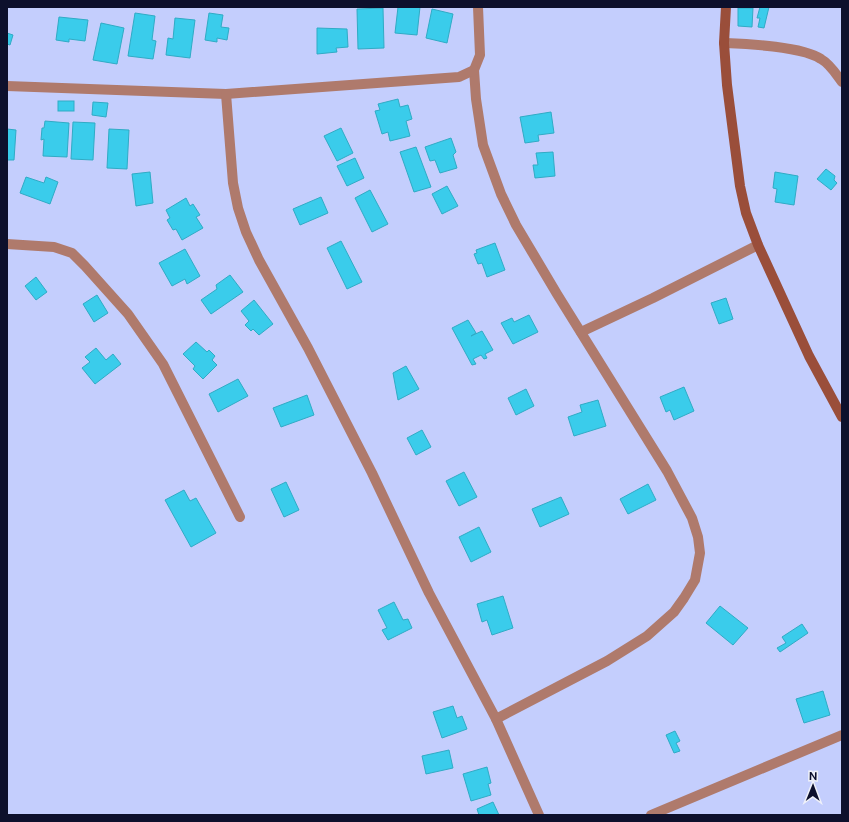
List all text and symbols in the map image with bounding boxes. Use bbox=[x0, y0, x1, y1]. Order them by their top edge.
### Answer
north arrow bbox=[793, 766, 833, 806]
text: N bbox=[809, 770, 818, 782]

